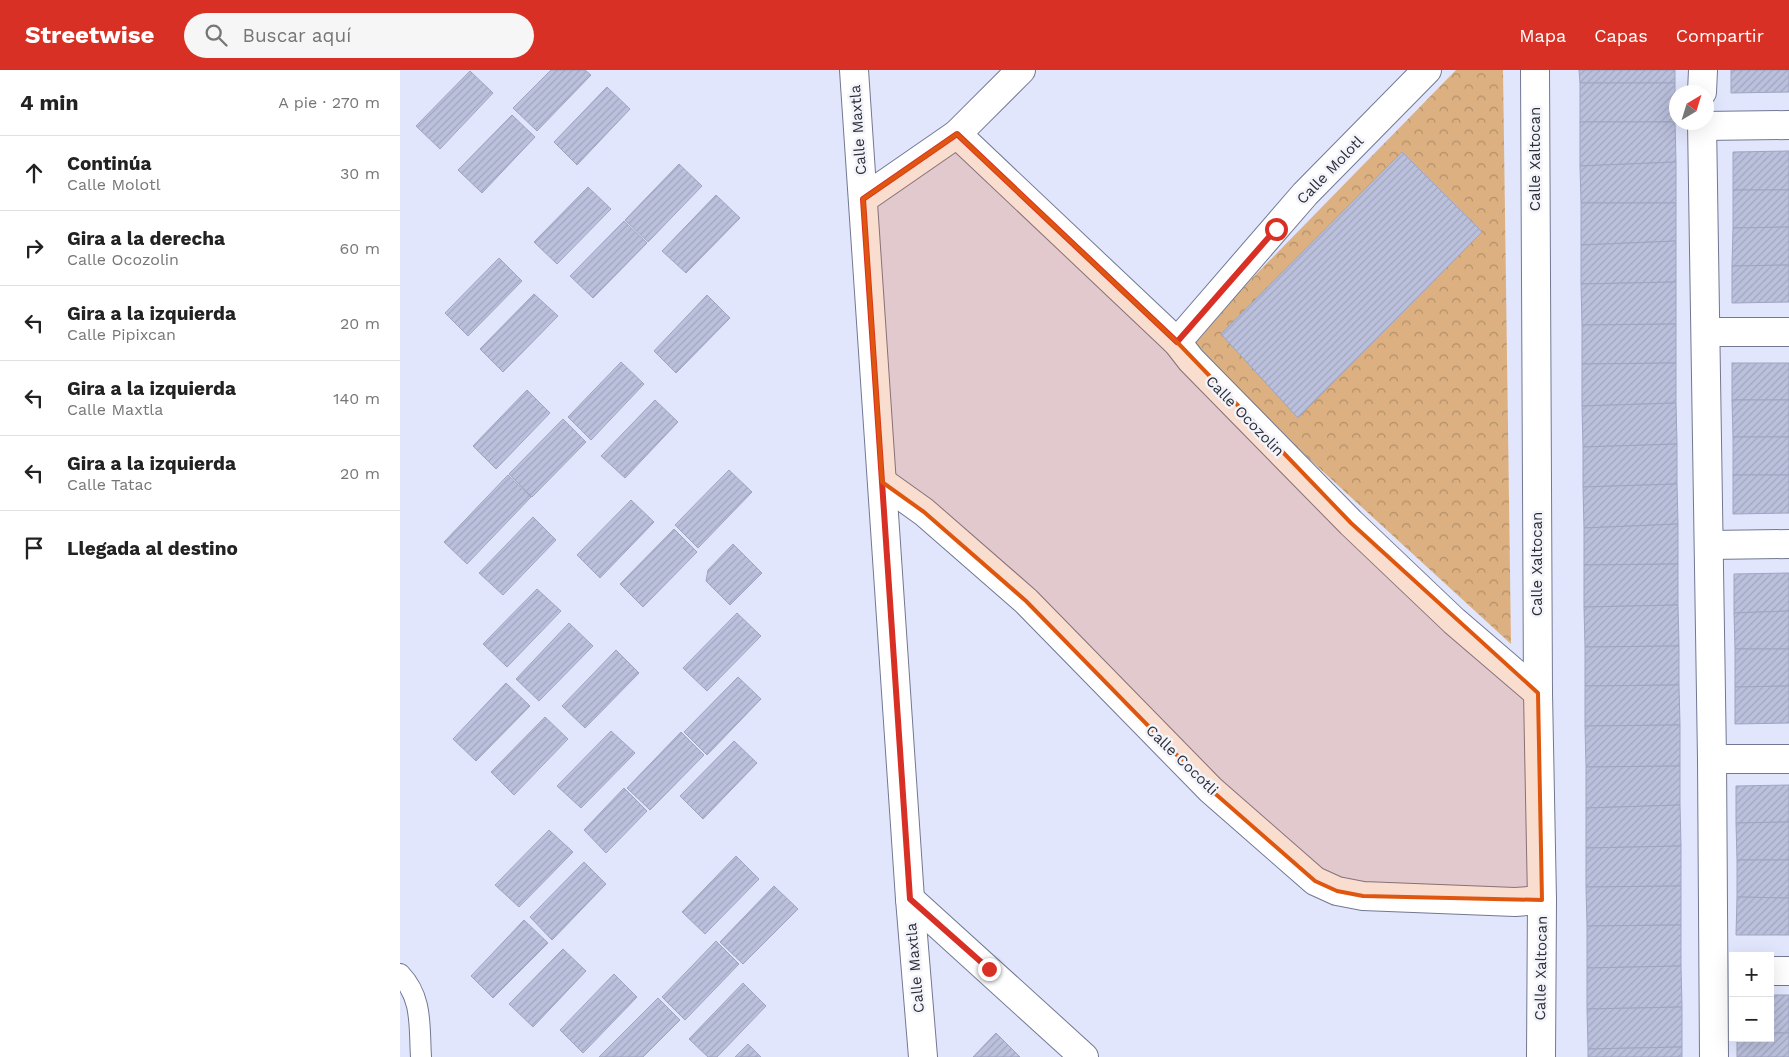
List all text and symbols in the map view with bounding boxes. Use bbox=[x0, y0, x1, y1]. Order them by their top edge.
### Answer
search box bbox=[184, 13, 534, 58]
text: Streetwise bbox=[25, 21, 154, 49]
icon: search bbox=[202, 21, 230, 49]
text: Buscar aquí bbox=[242, 24, 351, 47]
text: Mapa bbox=[1519, 25, 1566, 46]
text: Capas bbox=[1594, 25, 1648, 46]
text: Compartir bbox=[1676, 25, 1764, 46]
street label: Calle Maxtla bbox=[846, 84, 870, 176]
north arrow bbox=[1669, 85, 1714, 130]
text: 4 min bbox=[20, 90, 78, 115]
text: A pie · 270 m bbox=[278, 93, 380, 112]
street label: Calle Xaltocan bbox=[1526, 107, 1544, 211]
street label: Calle Molotl bbox=[1293, 132, 1367, 208]
text: Continúa bbox=[67, 152, 151, 175]
icon: ahead bbox=[20, 159, 48, 187]
text: 30 m bbox=[340, 164, 380, 183]
text: Calle Molotl bbox=[67, 175, 161, 194]
route start bbox=[1265, 218, 1288, 241]
text: Gira a la derecha bbox=[67, 227, 225, 250]
icon: right bbox=[20, 234, 48, 262]
text: 60 m bbox=[340, 239, 380, 258]
text: Calle Ocozolin bbox=[67, 250, 179, 269]
text: Gira a la izquierda bbox=[67, 302, 236, 325]
icon: left bbox=[20, 309, 48, 337]
text: 20 m bbox=[340, 314, 380, 333]
text: Calle Pipixcan bbox=[67, 325, 176, 344]
street label: Calle Ocozolin bbox=[1202, 372, 1288, 460]
text: Gira a la izquierda bbox=[67, 377, 236, 400]
icon: left bbox=[20, 384, 48, 412]
text: 140 m bbox=[333, 389, 380, 408]
text: Calle Maxtla bbox=[67, 400, 163, 419]
text: Gira a la izquierda bbox=[67, 452, 236, 475]
icon: left bbox=[20, 459, 48, 487]
text: 20 m bbox=[340, 464, 380, 483]
text: Calle Tatac bbox=[67, 475, 153, 494]
street label: Calle Xaltocan bbox=[1528, 512, 1546, 616]
icon: arrive bbox=[20, 534, 48, 562]
text: Llegada al destino bbox=[67, 537, 238, 560]
street label: Calle Cocotli bbox=[1142, 721, 1222, 799]
street label: Calle Xaltocan bbox=[1531, 916, 1551, 1020]
street label: Calle Maxtla bbox=[902, 922, 928, 1014]
map controls bbox=[1729, 952, 1774, 1042]
button: + bbox=[1729, 952, 1774, 997]
route end bbox=[978, 958, 1001, 981]
button: − bbox=[1729, 997, 1774, 1042]

